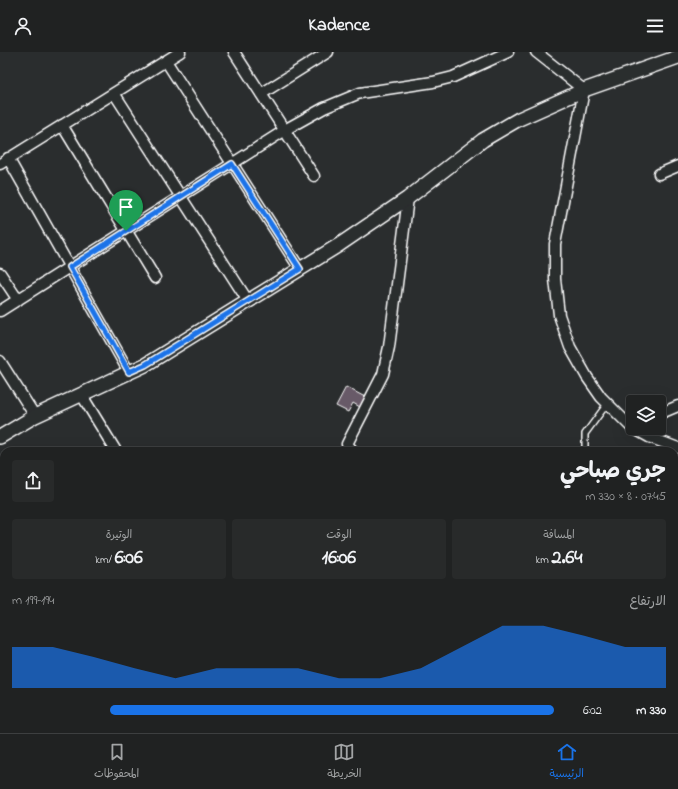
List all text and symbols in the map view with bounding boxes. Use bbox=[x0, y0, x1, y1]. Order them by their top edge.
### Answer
text: Kadence bbox=[308, 13, 370, 39]
icon: person bbox=[12, 15, 34, 37]
icon: menu bbox=[644, 15, 666, 37]
pin bbox=[109, 190, 143, 231]
icon: arrive bbox=[115, 196, 137, 218]
map controls bbox=[626, 395, 666, 435]
button: layers bbox=[626, 395, 666, 435]
text: جري صباحي bbox=[560, 456, 666, 488]
button: share bbox=[12, 460, 54, 502]
text: 07:45 · 8 × 330 m bbox=[585, 487, 666, 506]
text: الوتيرة bbox=[106, 527, 132, 543]
text: الوقت bbox=[326, 527, 352, 543]
text: المسافة bbox=[543, 527, 575, 543]
text: 6:06 bbox=[115, 544, 143, 573]
text: 16:06 bbox=[322, 544, 356, 573]
text: 2.64 bbox=[552, 544, 583, 573]
text: /km bbox=[95, 552, 115, 568]
text: km bbox=[535, 552, 552, 568]
text: 194–199 m bbox=[12, 591, 54, 610]
text: الارتفاع bbox=[630, 592, 666, 611]
text: 6:02 bbox=[583, 701, 602, 720]
text: 330 m bbox=[636, 701, 666, 720]
tab: المحفوظات bbox=[94, 741, 139, 783]
tab: الخريطة bbox=[327, 741, 362, 783]
tab: الرئيسية bbox=[550, 741, 584, 783]

